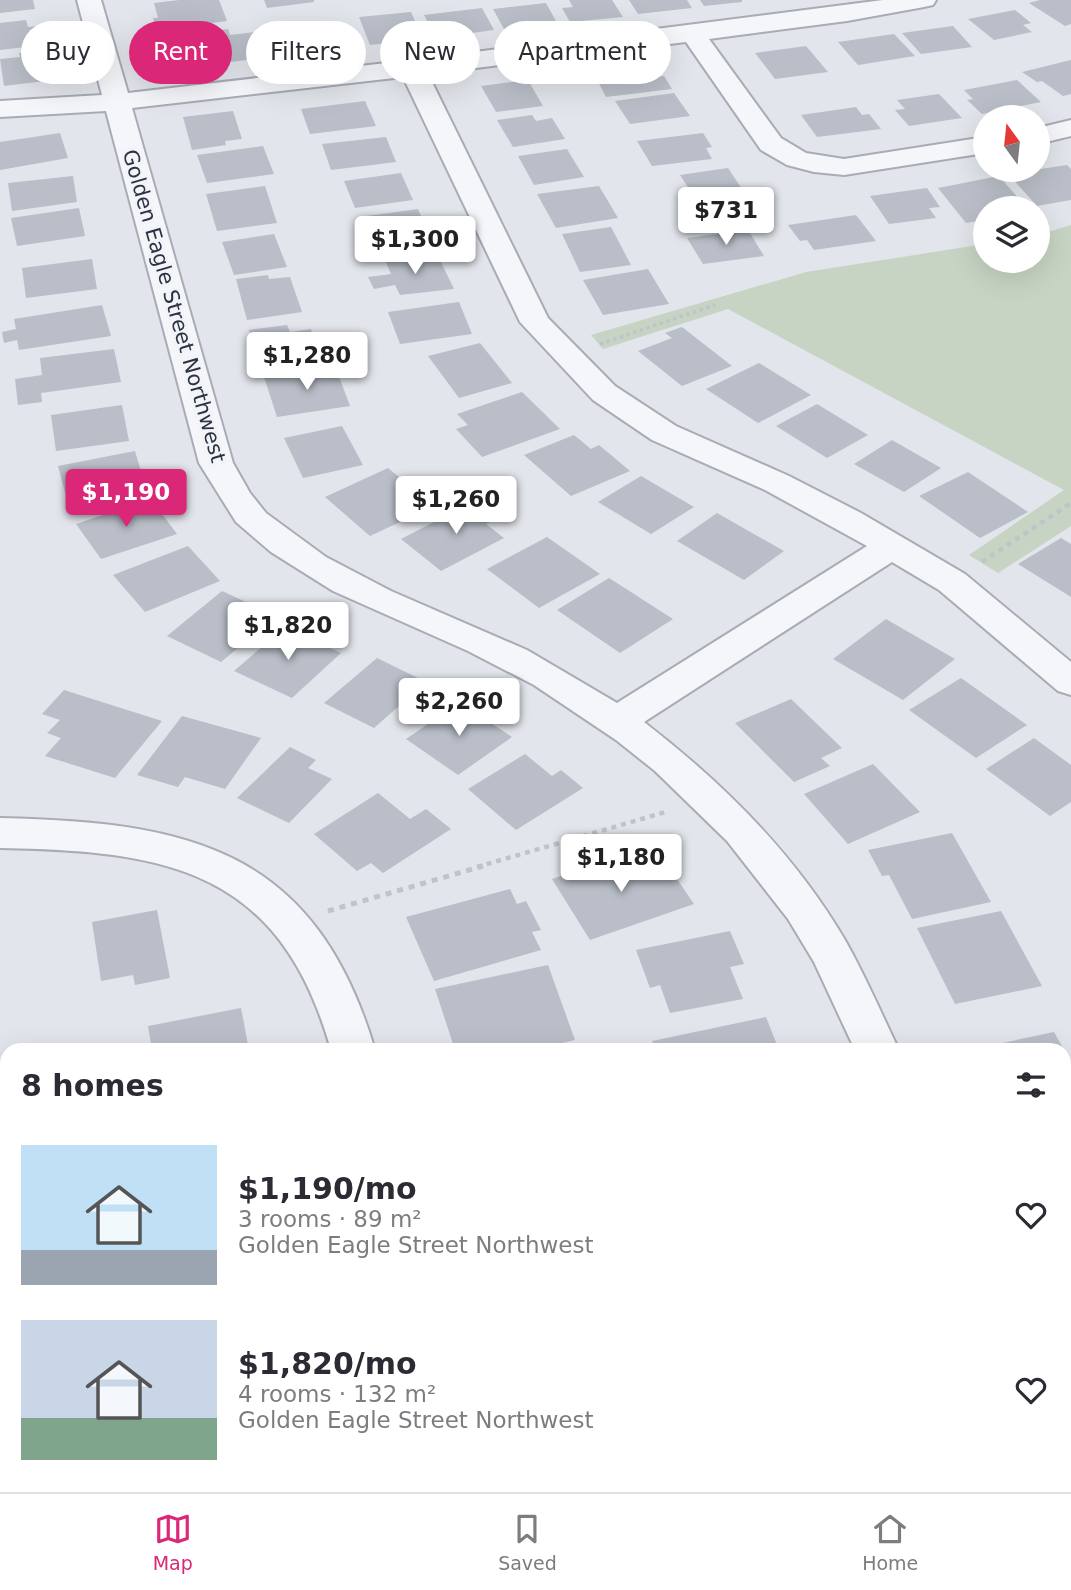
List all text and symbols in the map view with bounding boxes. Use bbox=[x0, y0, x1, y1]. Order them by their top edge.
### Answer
chip: Buy bbox=[21, 21, 115, 84]
chip: Rent bbox=[129, 21, 232, 84]
chip: Filters bbox=[246, 21, 366, 84]
chip: New bbox=[380, 21, 480, 84]
chip: Apartment bbox=[494, 21, 671, 84]
north arrow bbox=[973, 105, 1050, 182]
map controls bbox=[973, 105, 1050, 273]
street label: Golden Eagle Street Northwest bbox=[118, 147, 230, 465]
pin: $731 bbox=[685, 188, 767, 247]
button: layers bbox=[973, 196, 1050, 273]
text: $731 bbox=[694, 197, 758, 223]
pin: $1,300 bbox=[358, 216, 472, 276]
text: $1,300 bbox=[371, 226, 459, 252]
pin: $1,280 bbox=[250, 332, 364, 392]
text: $1,280 bbox=[263, 342, 351, 368]
pin: $1,190 bbox=[69, 470, 183, 529]
pin: $1,260 bbox=[399, 476, 513, 536]
text: $1,190 bbox=[82, 479, 170, 505]
text: $1,260 bbox=[412, 486, 500, 512]
pin: $1,820 bbox=[231, 602, 345, 662]
text: $1,820 bbox=[244, 612, 332, 638]
pin: $2,260 bbox=[402, 678, 516, 738]
text: $2,260 bbox=[415, 688, 503, 714]
pin: $1,180 bbox=[564, 834, 678, 894]
text: $1,180 bbox=[577, 844, 665, 870]
icon: filters bbox=[1012, 1066, 1050, 1104]
text: 8 homes bbox=[21, 1068, 164, 1103]
text: $1,190/mo bbox=[238, 1171, 417, 1206]
icon: home bbox=[77, 1173, 161, 1257]
icon: heart bbox=[1012, 1196, 1050, 1234]
text: 3 rooms · 89 m² bbox=[238, 1206, 422, 1232]
text: Golden Eagle Street Northwest bbox=[238, 1232, 594, 1258]
text: $1,820/mo bbox=[238, 1346, 417, 1381]
icon: home bbox=[77, 1348, 161, 1432]
icon: heart bbox=[1012, 1371, 1050, 1409]
text: 4 rooms · 132 m² bbox=[238, 1381, 436, 1407]
text: Golden Eagle Street Northwest bbox=[238, 1407, 594, 1433]
tab: Map bbox=[153, 1510, 193, 1574]
tab: Saved bbox=[498, 1510, 557, 1574]
tab: Home bbox=[862, 1510, 918, 1574]

